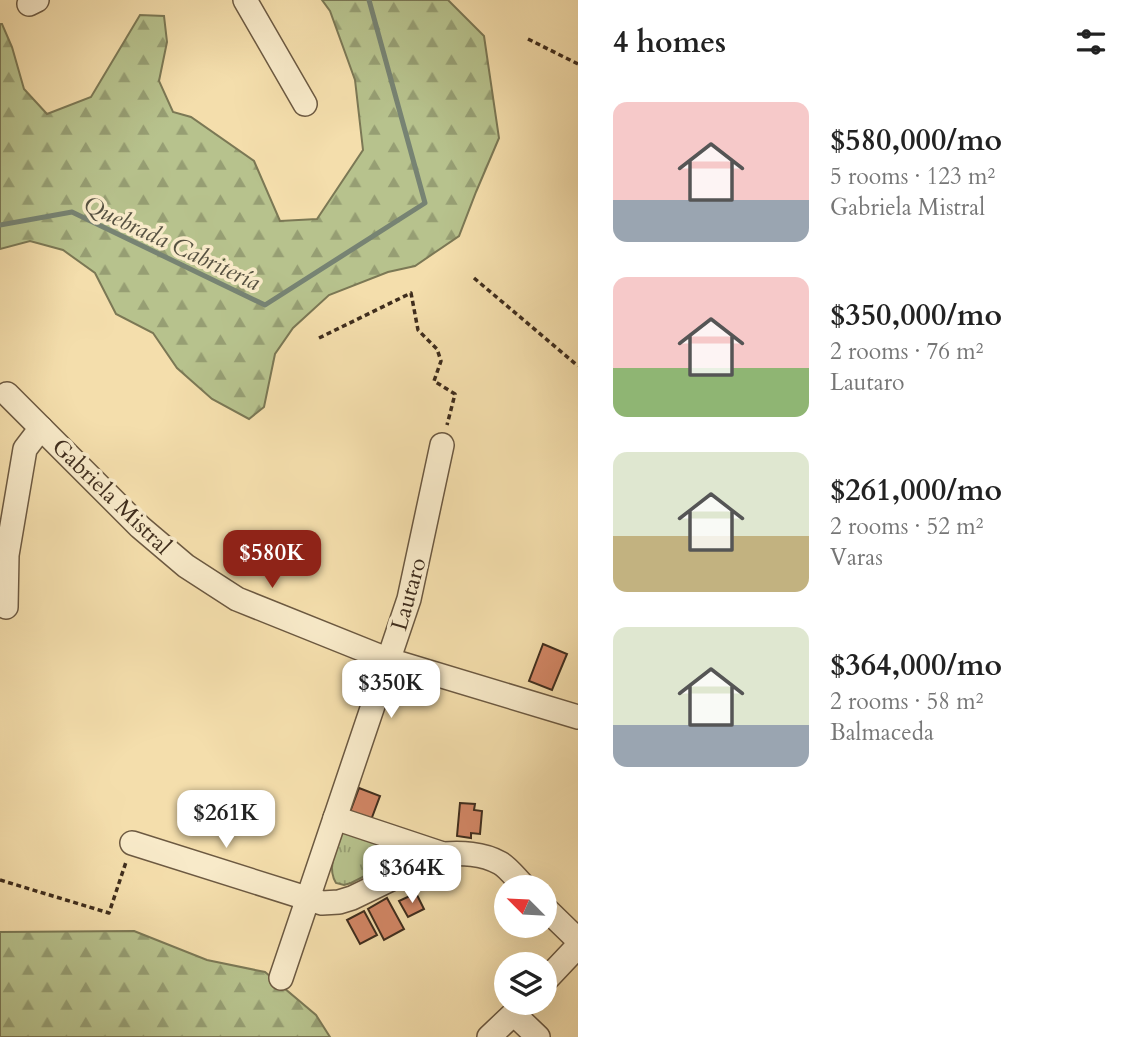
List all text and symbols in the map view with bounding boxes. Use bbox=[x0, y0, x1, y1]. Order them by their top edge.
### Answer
text: 4 homes bbox=[613, 22, 726, 63]
icon: filters bbox=[1072, 23, 1110, 61]
text: $580,000/mo bbox=[830, 120, 1002, 161]
icon: home bbox=[669, 130, 753, 214]
text: 5 rooms · 123 m² bbox=[830, 161, 995, 192]
water label: Quebrada Cabritería bbox=[78, 188, 266, 299]
text: Gabriela Mistral bbox=[830, 192, 985, 223]
text: $350,000/mo bbox=[830, 295, 1002, 336]
icon: home bbox=[669, 305, 753, 389]
text: 2 rooms · 76 m² bbox=[830, 336, 983, 367]
text: Lautaro bbox=[830, 367, 905, 398]
street label: Gabriela Mistral bbox=[45, 431, 178, 561]
text: $261,000/mo bbox=[830, 470, 1002, 511]
icon: home bbox=[669, 480, 753, 564]
text: 2 rooms · 52 m² bbox=[830, 511, 983, 542]
pin: $580K bbox=[223, 530, 321, 590]
text: $580K bbox=[239, 537, 305, 568]
text: Varas bbox=[830, 542, 883, 573]
street label: Lautaro bbox=[383, 554, 434, 634]
text: $364,000/mo bbox=[830, 645, 1002, 686]
icon: home bbox=[669, 655, 753, 739]
pin: $350K bbox=[342, 660, 440, 720]
text: $350K bbox=[358, 667, 424, 698]
text: 2 rooms · 58 m² bbox=[830, 686, 983, 717]
text: Balmaceda bbox=[830, 717, 934, 748]
pin: $261K bbox=[177, 790, 275, 850]
text: $261K bbox=[193, 797, 259, 828]
pin: $364K bbox=[363, 846, 461, 905]
text: $364K bbox=[379, 852, 445, 883]
north arrow bbox=[494, 875, 556, 938]
map controls bbox=[494, 875, 557, 1015]
button: layers bbox=[494, 952, 557, 1015]

